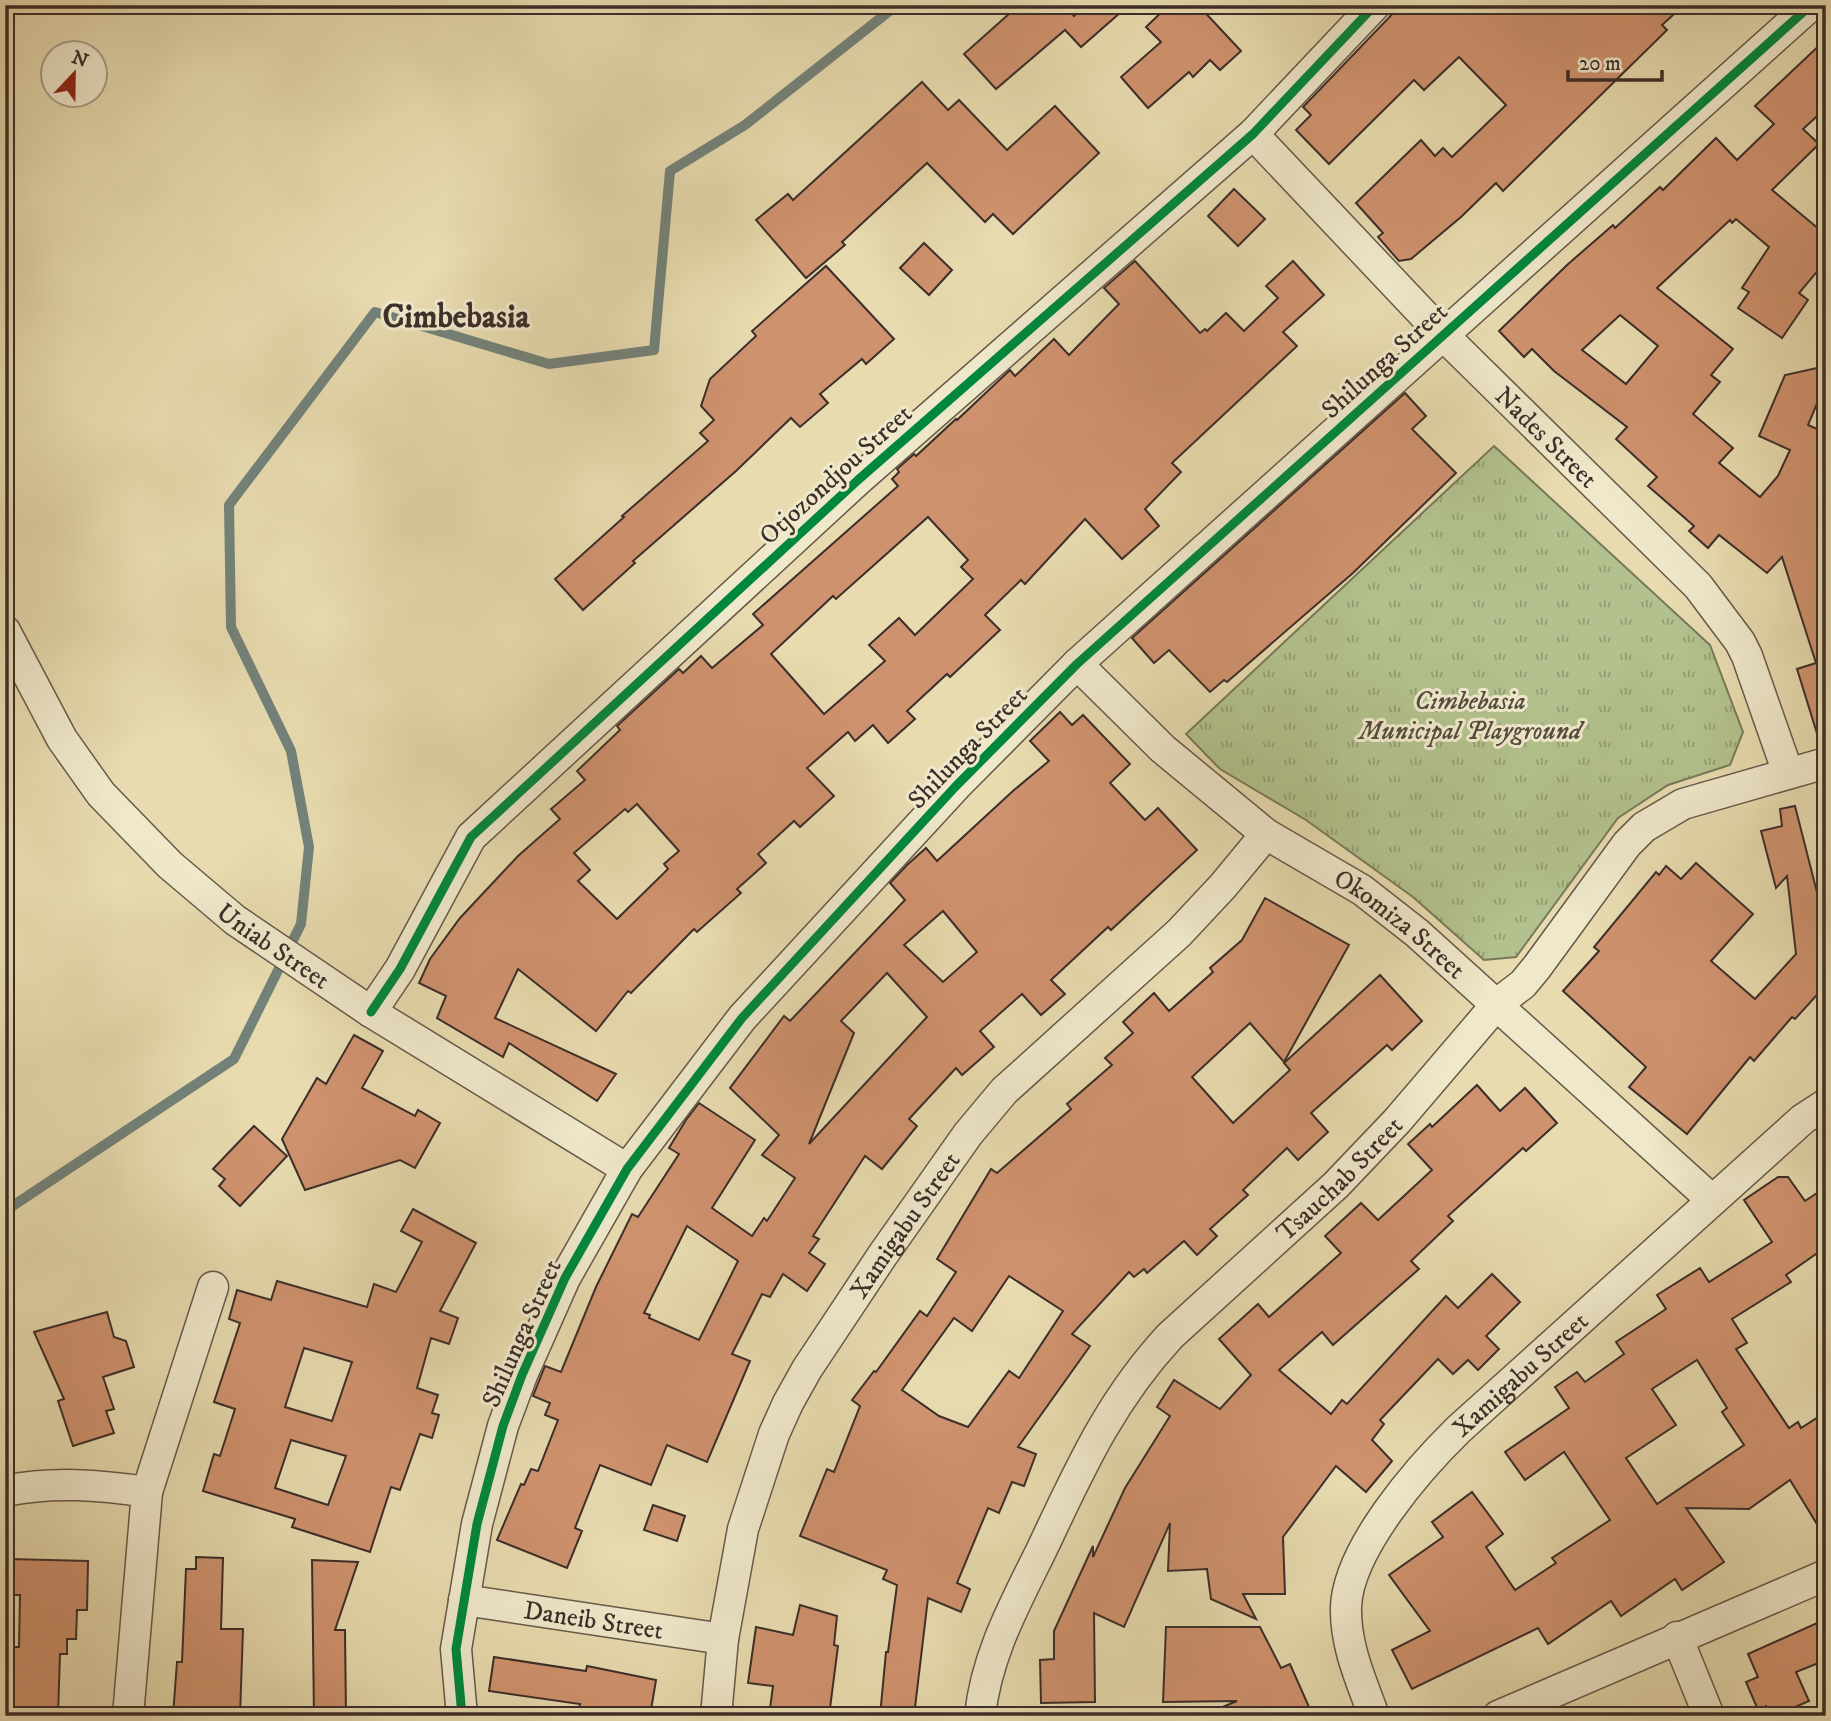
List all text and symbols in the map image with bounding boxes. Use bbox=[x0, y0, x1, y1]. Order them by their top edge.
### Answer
north arrow bbox=[38, 38, 108, 108]
scale bar bbox=[1568, 38, 1663, 82]
text: N bbox=[68, 46, 92, 73]
text: 20 m bbox=[1579, 51, 1621, 77]
street label: Shilunga Street bbox=[1315, 296, 1455, 426]
district label: Cimbebasia bbox=[382, 297, 531, 338]
street label: Nades Street bbox=[1487, 380, 1604, 496]
street label: Otjozondjou Street bbox=[753, 398, 919, 552]
street label: Shilunga Street bbox=[901, 680, 1035, 817]
park label: Cimbebasia Municipal Playground bbox=[1357, 685, 1585, 748]
street label: Okomiza Street bbox=[1328, 862, 1472, 987]
street label: Uniab Street bbox=[209, 896, 336, 997]
street label: Tsauchab Street bbox=[1270, 1110, 1411, 1249]
street label: Xamigabu Street bbox=[843, 1146, 968, 1306]
street label: Shilunga Street bbox=[475, 1254, 570, 1413]
street label: Xamigabu Street bbox=[1446, 1305, 1596, 1445]
street label: Daneib Street bbox=[521, 1594, 665, 1648]

